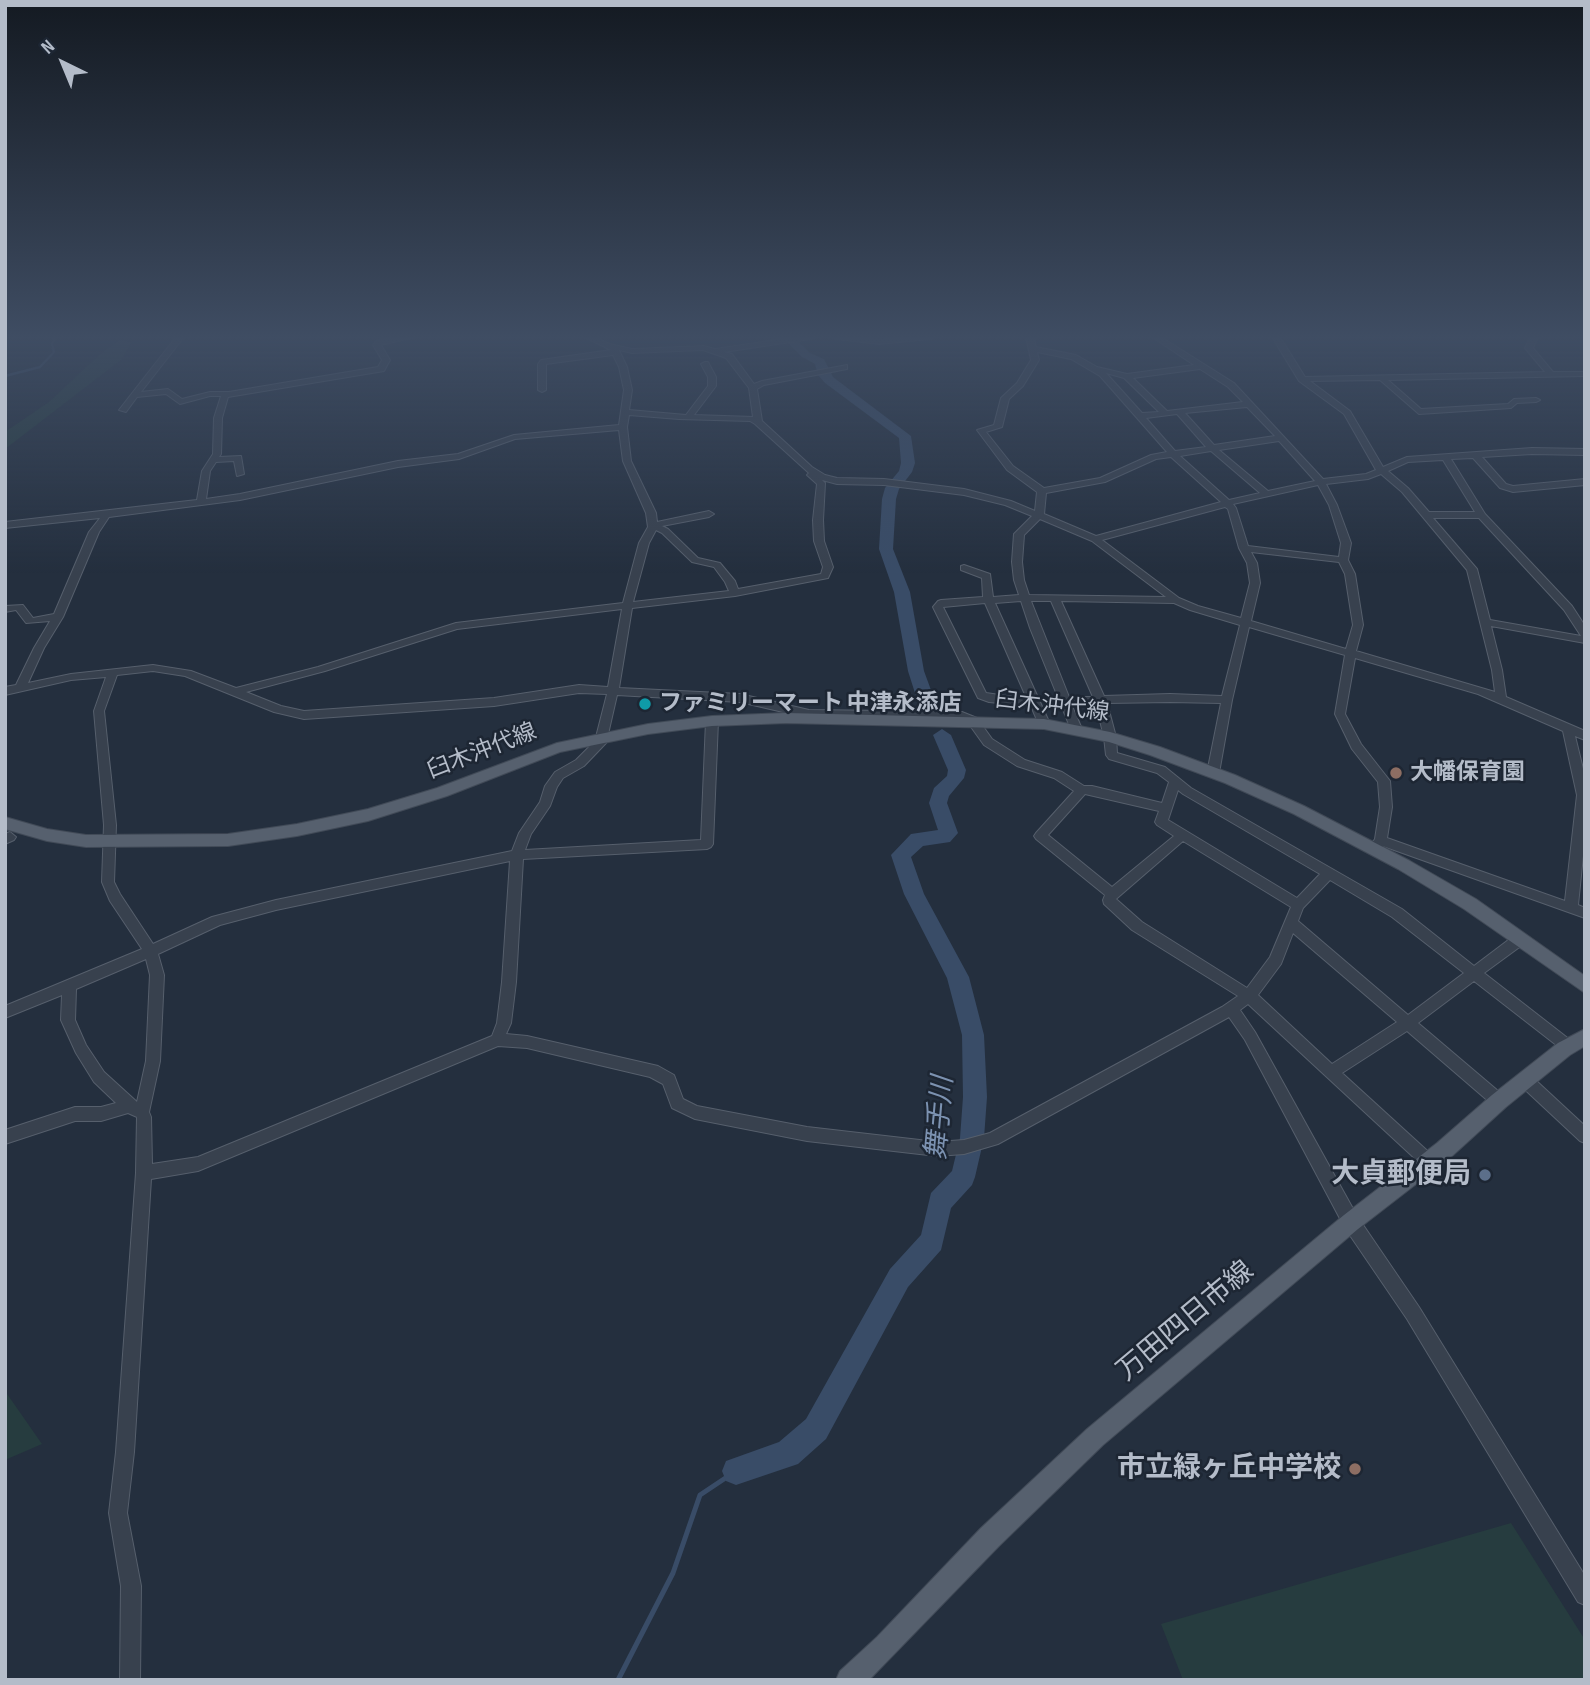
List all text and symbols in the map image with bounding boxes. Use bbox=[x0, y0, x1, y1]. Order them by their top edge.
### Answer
north arrow bbox=[28, 28, 98, 98]
text: N bbox=[37, 35, 60, 59]
street label: 臼木沖代線 bbox=[993, 686, 1111, 728]
place label: ファミリーマート 中津永添店 bbox=[659, 690, 962, 718]
marker: ファミリーマート 中津永添店 bbox=[637, 696, 653, 712]
street label: 臼木沖代線 bbox=[423, 719, 541, 785]
place label: 大幡保育園 bbox=[1410, 759, 1525, 787]
marker: 大幡保育園 bbox=[1388, 765, 1404, 781]
water label: 舞手川 bbox=[921, 1075, 961, 1161]
place label: 大貞郵便局 bbox=[1331, 1158, 1471, 1192]
marker: 大貞郵便局 bbox=[1477, 1167, 1493, 1183]
street label: 万田四日市線 bbox=[1111, 1255, 1261, 1389]
place label: 市立緑ヶ丘中学校 bbox=[1117, 1452, 1341, 1486]
marker: 市立緑ヶ丘中学校 bbox=[1347, 1461, 1363, 1477]

